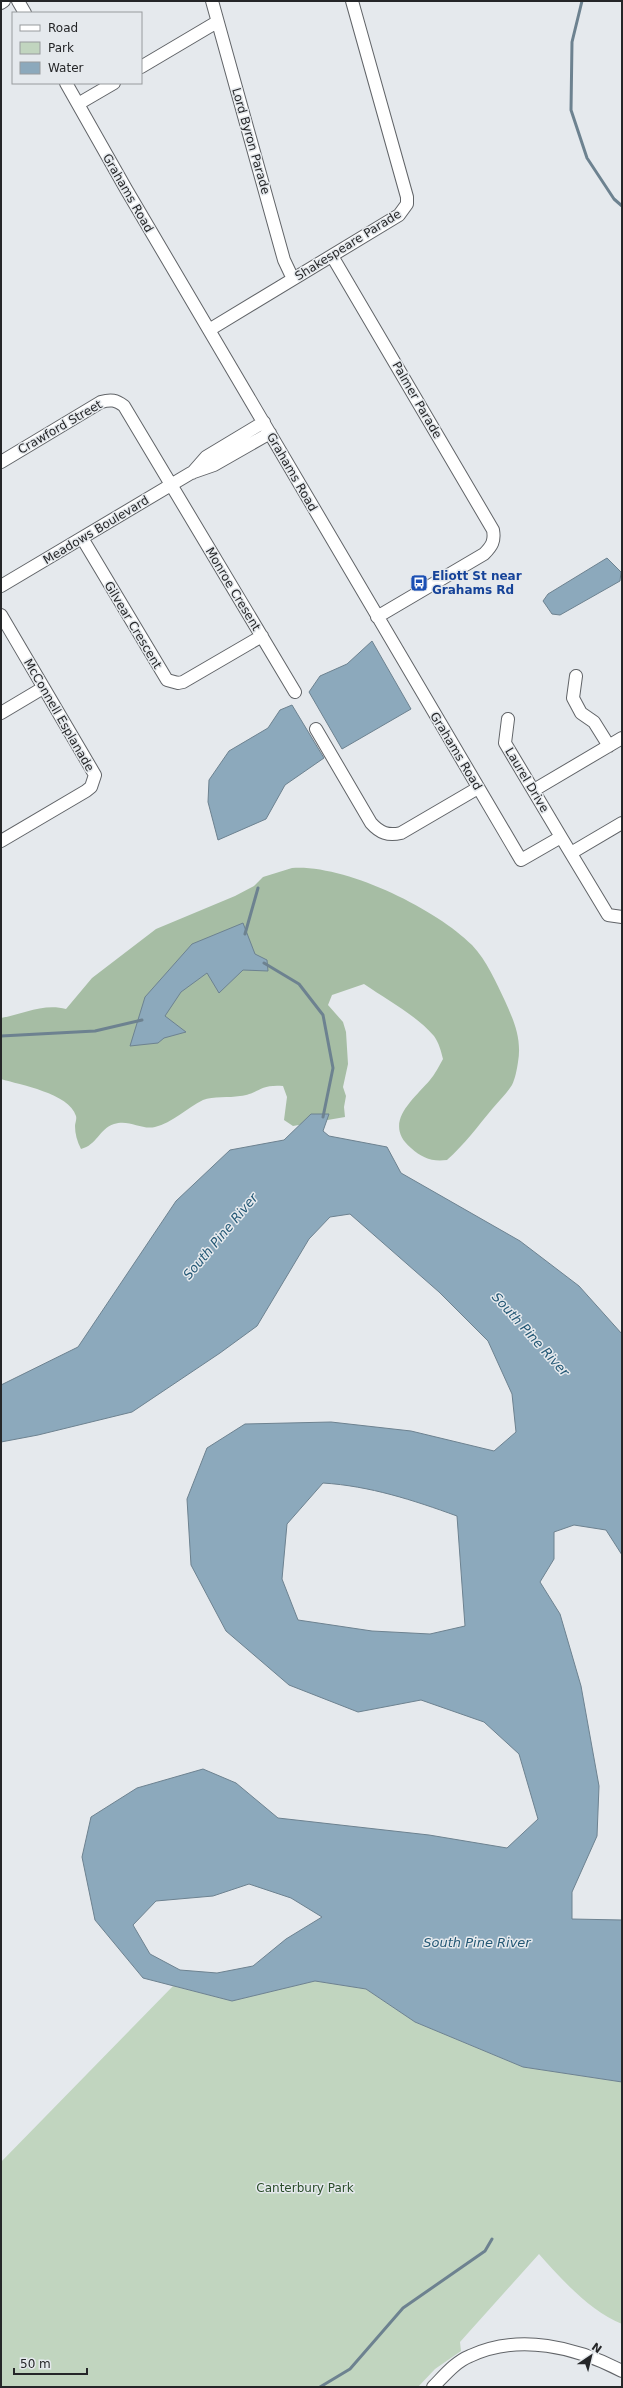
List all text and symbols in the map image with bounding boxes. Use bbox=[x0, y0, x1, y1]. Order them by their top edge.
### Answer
legend bbox=[12, 12, 142, 84]
text: Road bbox=[48, 21, 78, 35]
text: Park bbox=[48, 41, 74, 55]
text: Water bbox=[48, 61, 84, 75]
street label: Lord Byron Parade bbox=[229, 86, 273, 196]
street label: Grahams Road bbox=[100, 151, 156, 235]
street label: Shakespeare Parade bbox=[292, 207, 404, 283]
street label: Palmer Parade bbox=[389, 359, 445, 441]
street label: Crawford Street bbox=[16, 397, 105, 457]
street label: Grahams Road bbox=[264, 430, 320, 514]
street label: Meadows Boulevard bbox=[41, 493, 151, 567]
street label: Monroe Cresent bbox=[203, 545, 264, 634]
place label: Eliott St near Grahams Rd bbox=[432, 569, 522, 597]
bus stop icon: Eliott St near Grahams Rd bbox=[409, 573, 429, 593]
street label: Gilvear Crescent bbox=[101, 579, 165, 672]
street label: McConnell Esplanade bbox=[21, 656, 97, 774]
street label: Grahams Road bbox=[427, 709, 485, 793]
street label: Laurel Drive bbox=[502, 745, 552, 815]
water label: South Pine River bbox=[180, 1189, 262, 1282]
water label: South Pine River bbox=[489, 1289, 573, 1380]
water label: South Pine River bbox=[423, 1935, 532, 1950]
park label: Canterbury Park bbox=[256, 2181, 354, 2195]
north arrow bbox=[571, 2336, 611, 2376]
text: N bbox=[589, 2340, 604, 2356]
scale bar bbox=[14, 2350, 87, 2376]
text: 50 m bbox=[20, 2357, 51, 2371]

